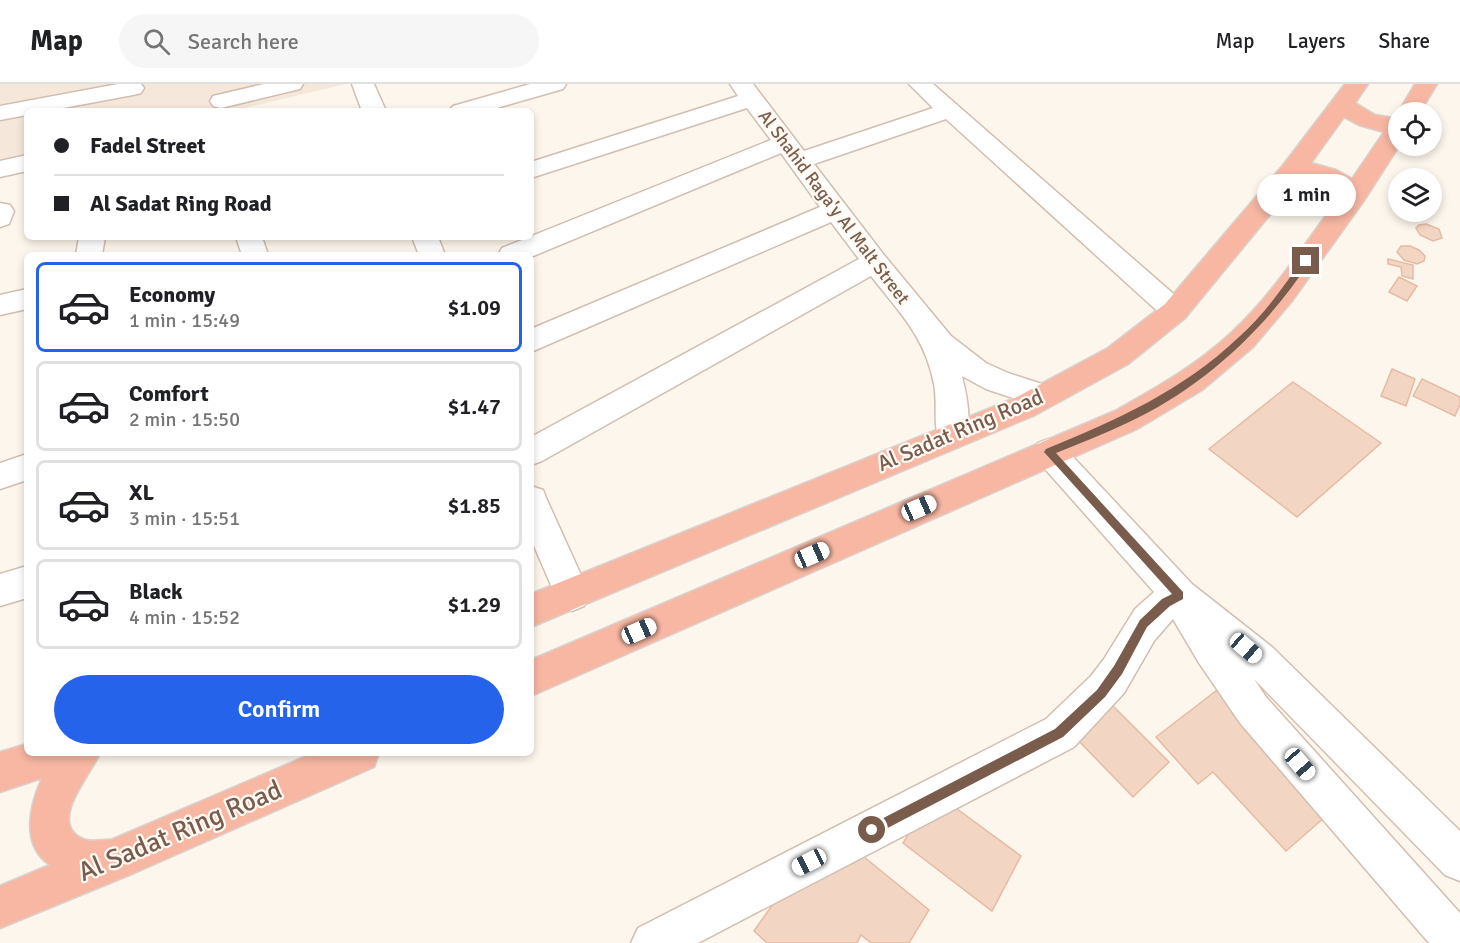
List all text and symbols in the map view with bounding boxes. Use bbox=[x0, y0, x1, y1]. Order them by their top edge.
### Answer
search box bbox=[119, 14, 539, 68]
text: Map bbox=[30, 24, 83, 58]
icon: search bbox=[140, 25, 173, 58]
text: Search here bbox=[188, 28, 299, 55]
text: Map bbox=[1216, 28, 1254, 54]
text: Layers bbox=[1287, 28, 1345, 54]
text: Share bbox=[1378, 28, 1430, 54]
map controls bbox=[1388, 102, 1442, 222]
button: locate bbox=[1388, 102, 1442, 156]
street label: Al Shahid Raga'y Al Malt Street bbox=[754, 106, 914, 308]
text: Fadel Street bbox=[90, 132, 206, 159]
button: layers bbox=[1388, 168, 1442, 222]
callout: 1 min bbox=[1256, 174, 1356, 216]
text: 1 min bbox=[1283, 182, 1330, 207]
text: Al Sadat Ring Road bbox=[90, 190, 272, 217]
route end bbox=[1292, 247, 1319, 274]
icon: car bbox=[57, 280, 111, 334]
text: Economy bbox=[129, 281, 215, 308]
text: $1.09 bbox=[447, 294, 501, 321]
text: 1 min · 15:49 bbox=[129, 308, 240, 333]
icon: car bbox=[57, 379, 111, 433]
text: Comfort bbox=[129, 380, 209, 407]
street label: Al Sadat Ring Road bbox=[873, 383, 1047, 477]
text: $1.47 bbox=[447, 393, 501, 420]
text: 2 min · 15:50 bbox=[129, 407, 240, 432]
icon: car bbox=[57, 478, 111, 532]
text: XL bbox=[129, 479, 154, 506]
text: $1.85 bbox=[447, 492, 501, 519]
car bbox=[899, 492, 939, 524]
text: 3 min · 15:51 bbox=[129, 506, 240, 531]
car bbox=[792, 539, 832, 571]
icon: car bbox=[57, 577, 111, 631]
text: Black bbox=[129, 578, 183, 605]
text: $1.29 bbox=[447, 591, 501, 618]
text: 4 min · 15:52 bbox=[129, 605, 240, 630]
car bbox=[619, 615, 659, 647]
car bbox=[1227, 629, 1265, 667]
button: Confirm bbox=[54, 675, 504, 744]
car bbox=[1281, 745, 1319, 783]
street label: Al Sadat Ring Road bbox=[73, 773, 287, 889]
route start bbox=[858, 816, 885, 843]
car bbox=[789, 846, 829, 878]

